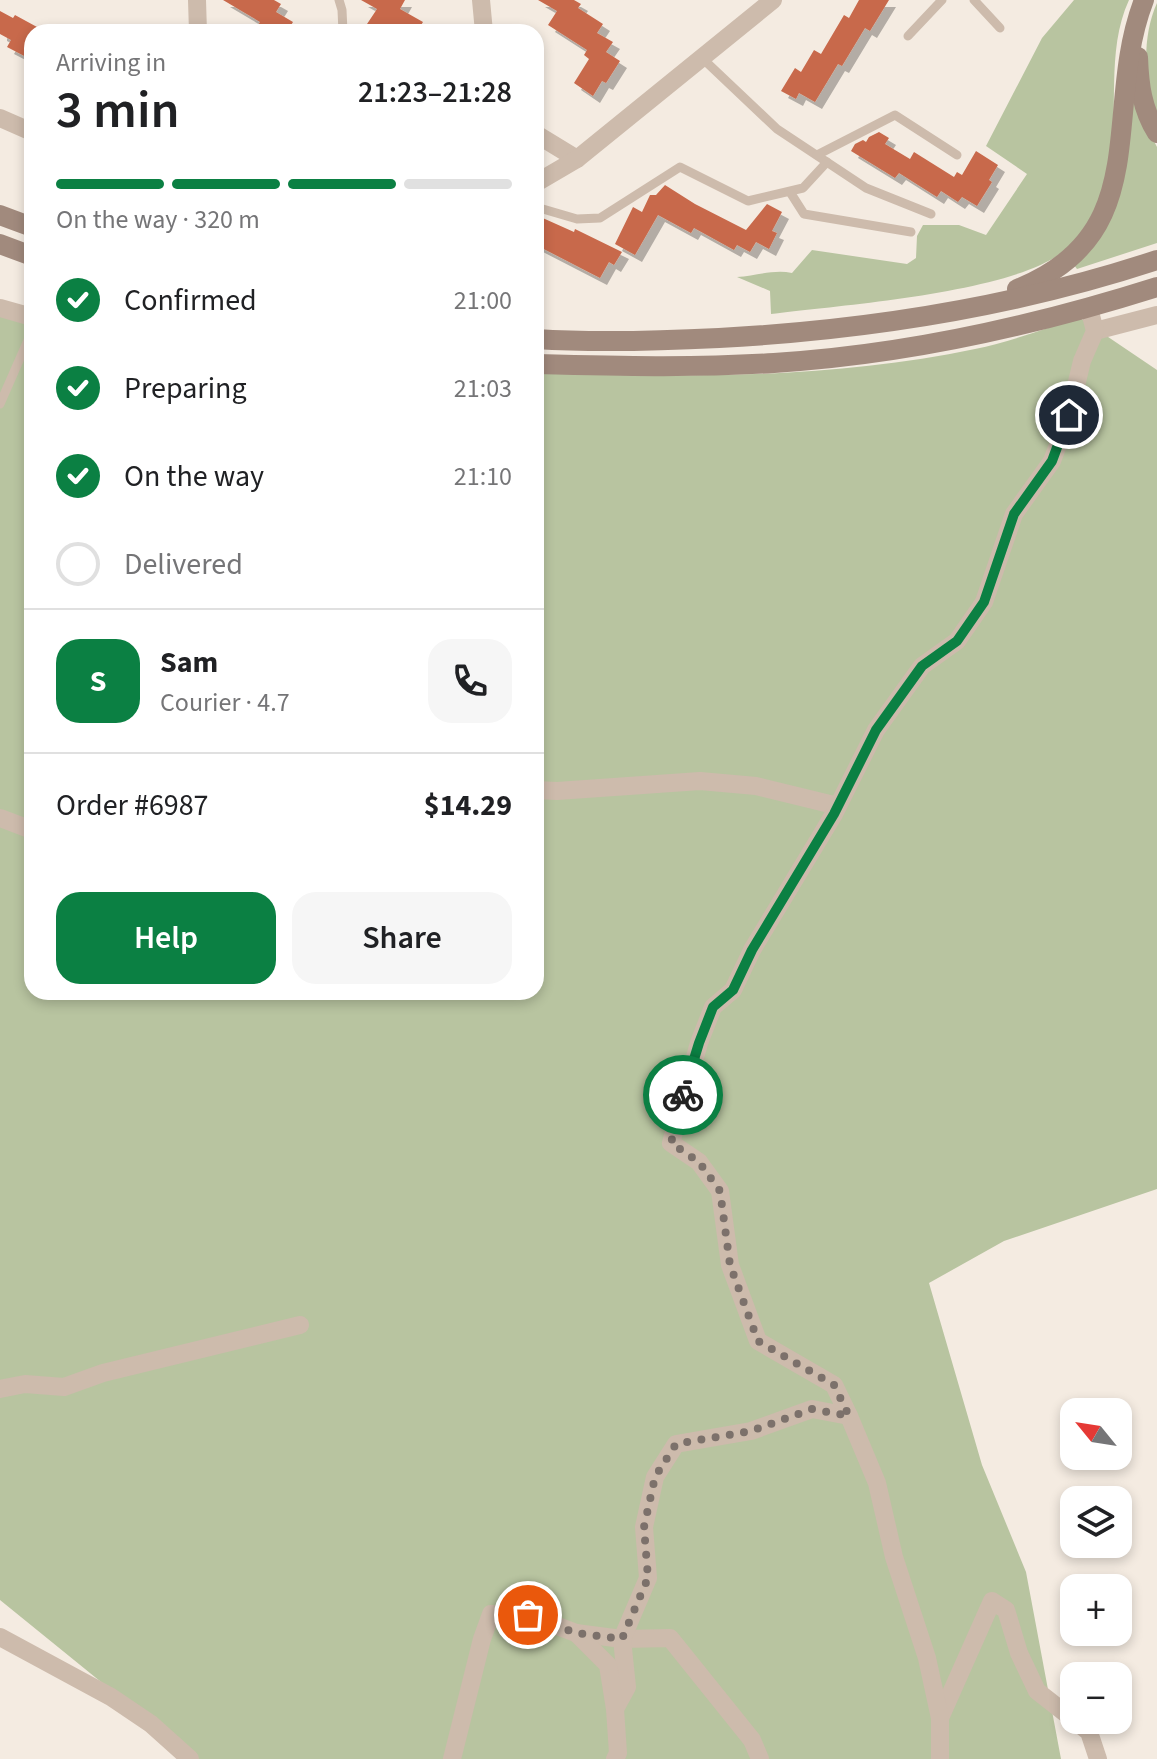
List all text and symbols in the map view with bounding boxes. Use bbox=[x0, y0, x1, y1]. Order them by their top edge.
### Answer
text: Arriving in bbox=[56, 44, 166, 81]
text: 21:23–21:28 bbox=[358, 71, 512, 114]
text: 3 min bbox=[56, 74, 180, 148]
text: On the way · 320 m bbox=[56, 201, 260, 238]
icon: check bbox=[56, 278, 100, 322]
text: Confirmed bbox=[124, 279, 257, 322]
text: 21:00 bbox=[454, 282, 512, 319]
icon: check bbox=[56, 366, 100, 410]
text: Preparing bbox=[124, 367, 247, 410]
text: 21:03 bbox=[454, 370, 512, 407]
pin bbox=[1035, 381, 1103, 449]
icon: home bbox=[1047, 393, 1091, 437]
icon: check bbox=[56, 454, 100, 498]
text: On the way bbox=[124, 455, 264, 498]
text: 21:10 bbox=[454, 458, 512, 495]
text: Delivered bbox=[124, 543, 243, 586]
button: phone bbox=[428, 639, 512, 723]
text: Sam bbox=[160, 641, 218, 684]
text: S bbox=[90, 660, 106, 703]
text: Courier · 4.7 bbox=[160, 684, 290, 721]
text: Order #6987 bbox=[56, 784, 209, 827]
text: $14.29 bbox=[424, 784, 512, 827]
button: Help bbox=[56, 892, 276, 984]
button: Share bbox=[292, 892, 512, 984]
courier bbox=[643, 1055, 723, 1135]
icon: bike bbox=[661, 1073, 705, 1117]
north arrow bbox=[1060, 1398, 1132, 1470]
map controls bbox=[1060, 1398, 1132, 1734]
button: layers bbox=[1060, 1486, 1132, 1558]
button: + bbox=[1060, 1574, 1132, 1646]
pin bbox=[494, 1581, 562, 1649]
icon: bag bbox=[506, 1593, 550, 1637]
button: − bbox=[1060, 1662, 1132, 1734]

